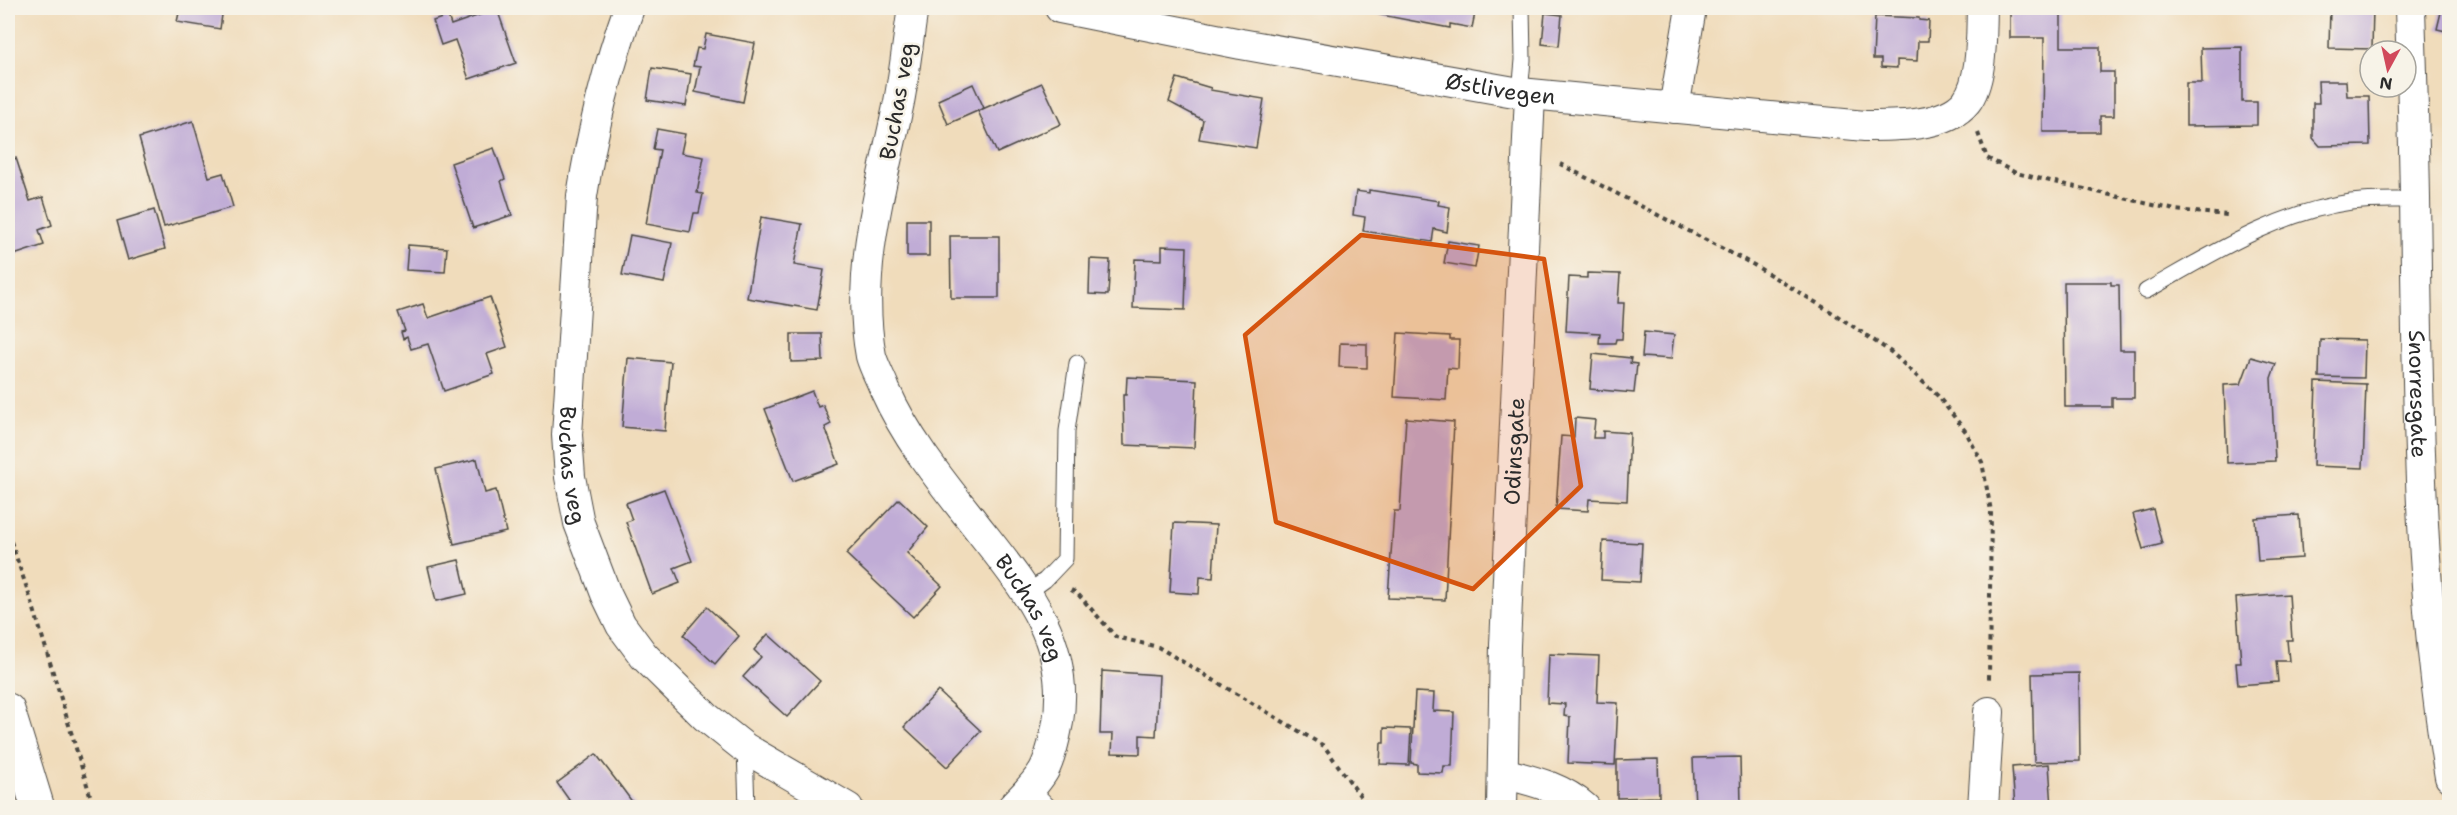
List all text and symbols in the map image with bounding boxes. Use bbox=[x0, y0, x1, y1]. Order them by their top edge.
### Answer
north arrow bbox=[2358, 39, 2418, 99]
street label: Buchas veg bbox=[873, 40, 922, 162]
street label: Østlivegen bbox=[1443, 66, 1557, 111]
text: N bbox=[2378, 72, 2394, 95]
street label: Snorresgate bbox=[2402, 330, 2434, 458]
street label: Odinsgate bbox=[1497, 397, 1531, 506]
street label: Buchas veg bbox=[552, 405, 593, 527]
street label: Buchas veg bbox=[988, 548, 1070, 665]

